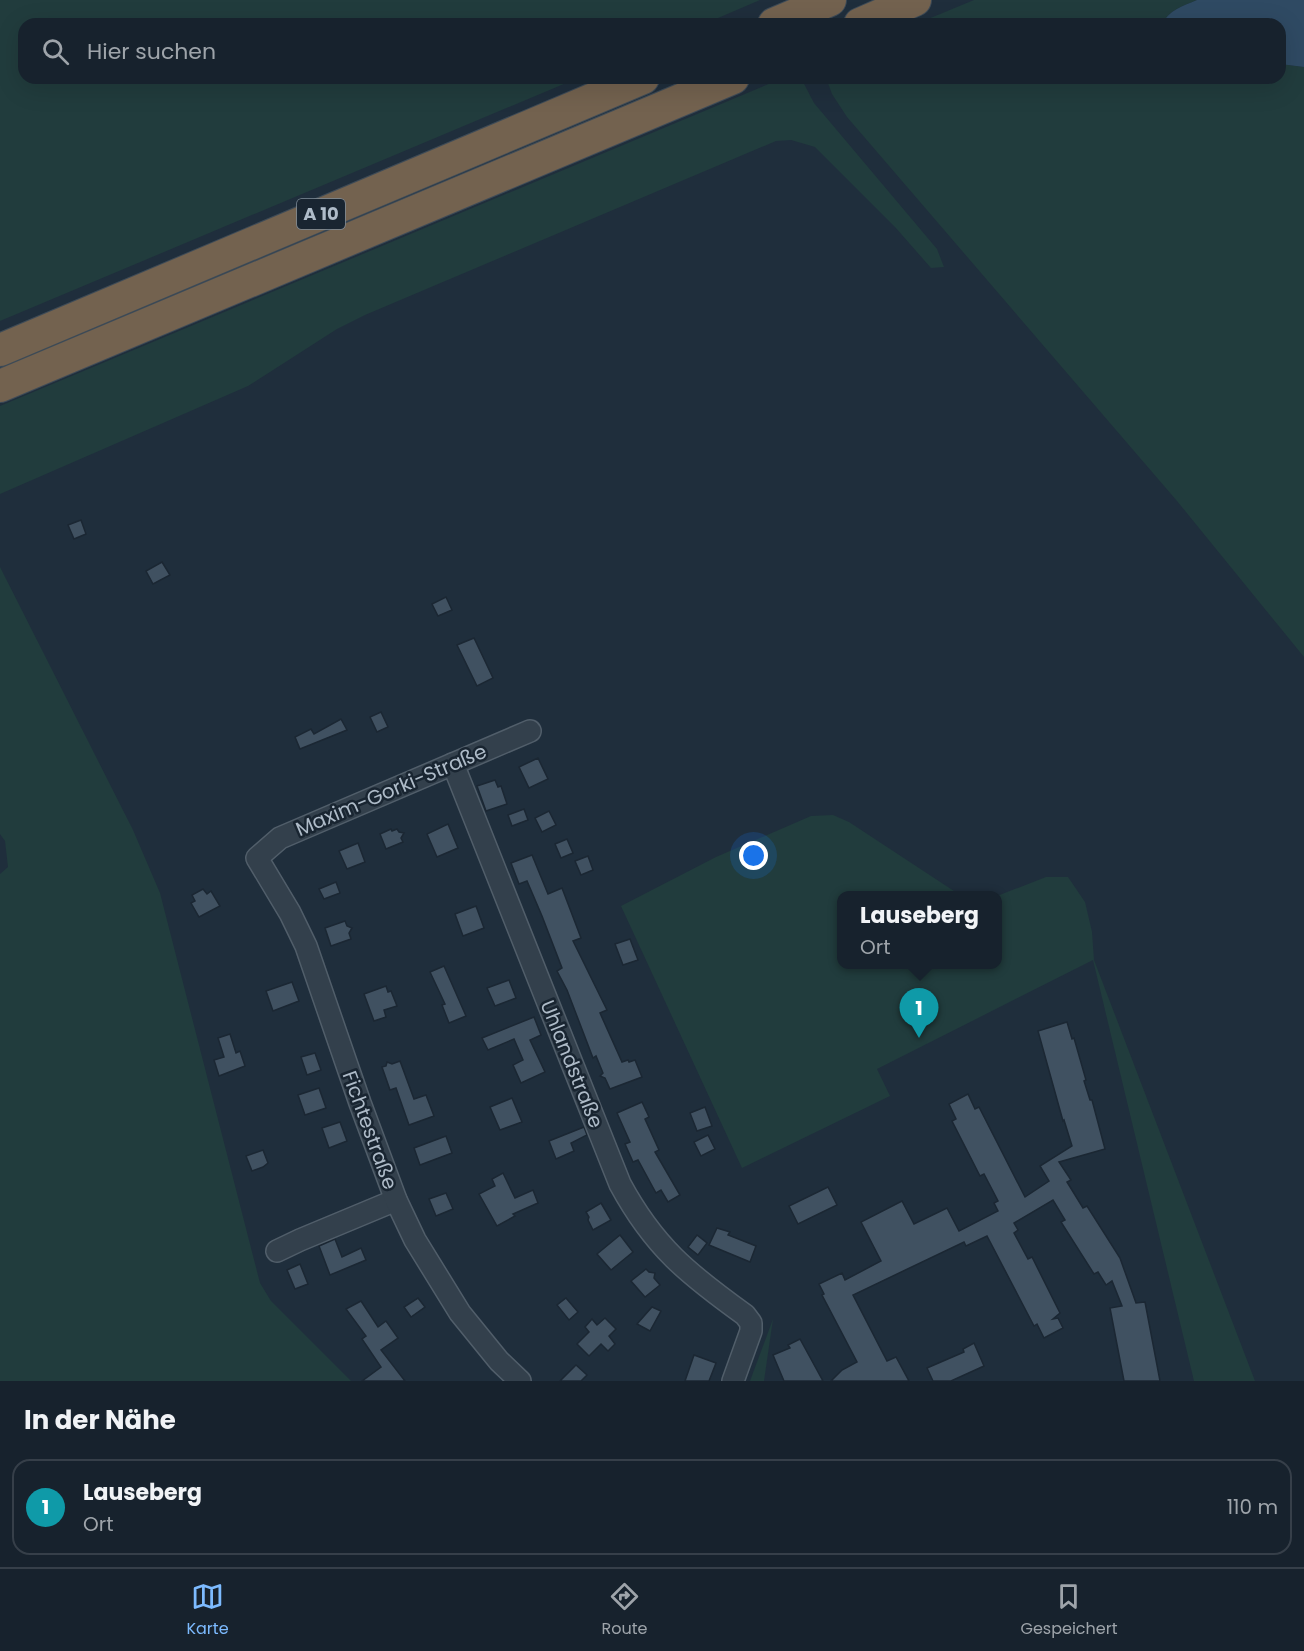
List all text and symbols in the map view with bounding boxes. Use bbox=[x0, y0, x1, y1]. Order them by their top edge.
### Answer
search box bbox=[18, 18, 1286, 84]
icon: search bbox=[39, 35, 72, 68]
text: Hier suchen bbox=[87, 36, 216, 67]
road number: A 10 bbox=[297, 199, 345, 229]
street label: Maxim-Gorki-Straße bbox=[291, 737, 491, 843]
your location bbox=[739, 841, 768, 870]
popup bbox=[837, 891, 1002, 969]
text: Lauseberg bbox=[860, 900, 979, 931]
text: Ort bbox=[860, 933, 891, 961]
pin: 1 bbox=[900, 988, 938, 1038]
street label: Uhlandstraße bbox=[534, 996, 610, 1132]
street label: Fichtestraße bbox=[336, 1067, 404, 1193]
text: In der Nähe bbox=[24, 1402, 176, 1438]
text: Lauseberg bbox=[83, 1477, 202, 1508]
text: 1 bbox=[42, 1493, 49, 1521]
text: 110 m bbox=[1227, 1493, 1278, 1521]
text: Ort bbox=[83, 1510, 113, 1538]
tab: Karte bbox=[186, 1580, 229, 1641]
tab: Route bbox=[602, 1580, 648, 1641]
tab: Gespeichert bbox=[1020, 1580, 1118, 1641]

